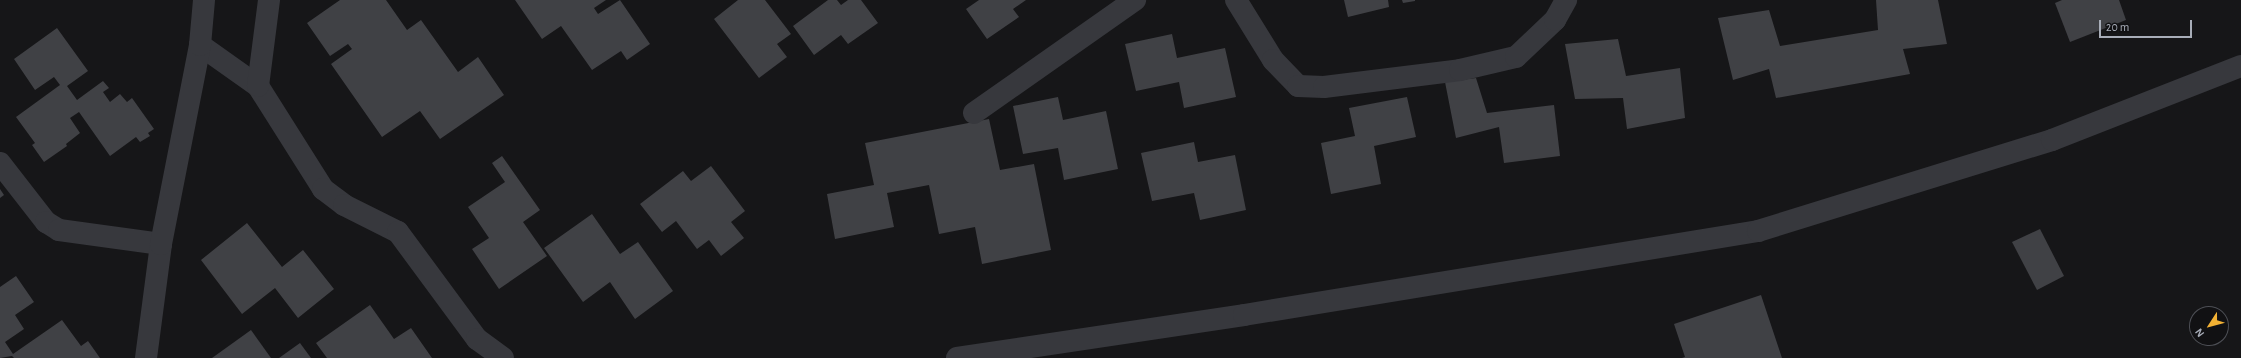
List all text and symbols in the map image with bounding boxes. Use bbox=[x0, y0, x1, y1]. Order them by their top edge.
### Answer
scale bar bbox=[2101, 12, 2194, 38]
text: 20 m bbox=[2106, 21, 2129, 33]
north arrow bbox=[2189, 306, 2229, 346]
text: N bbox=[2193, 326, 2206, 339]

